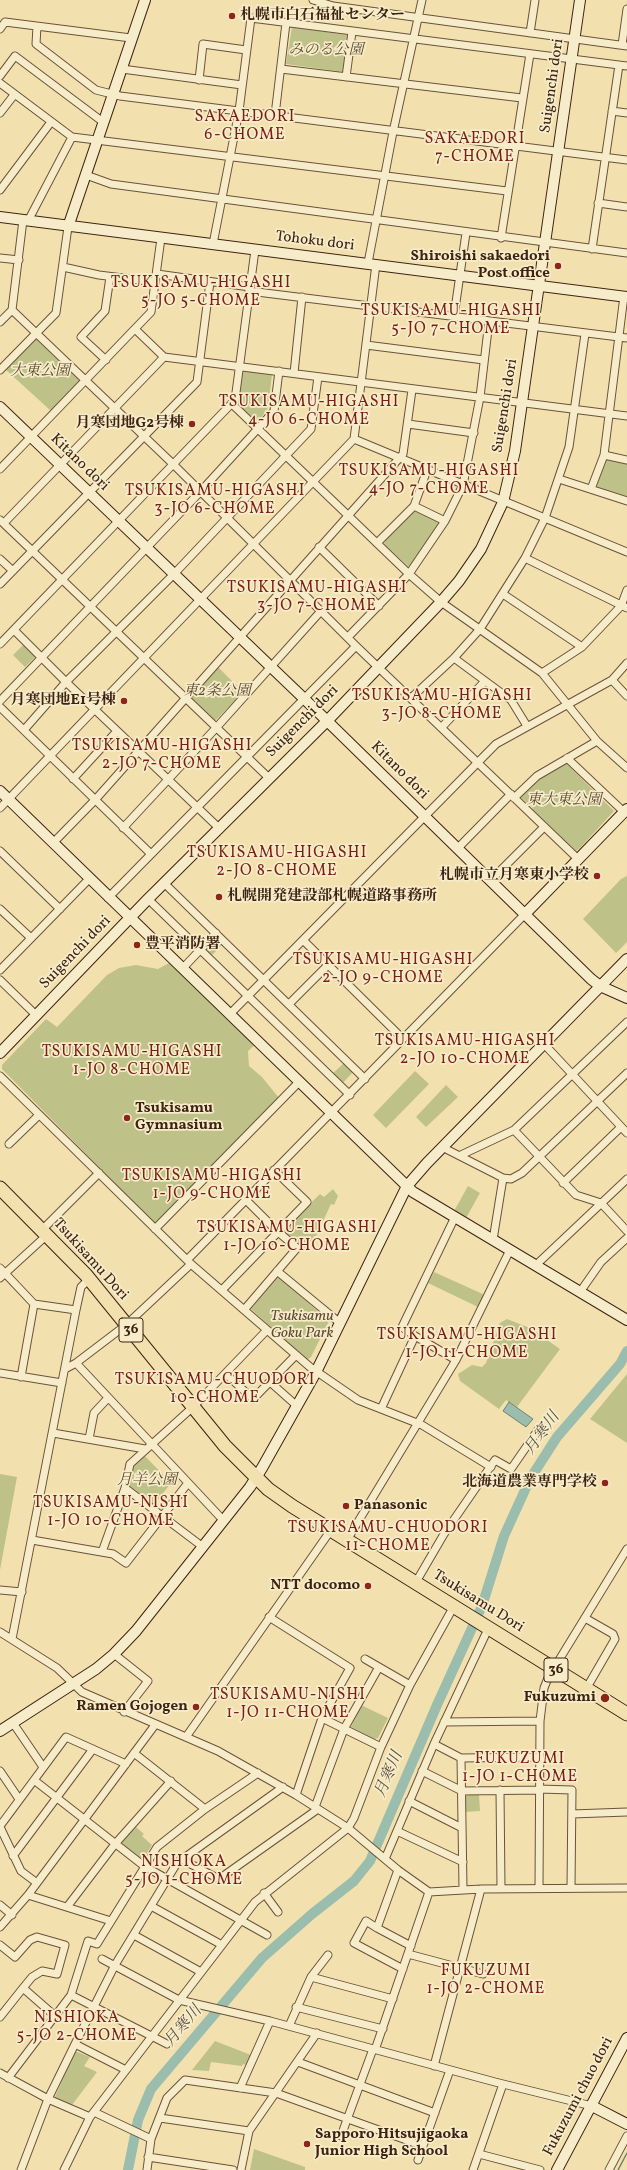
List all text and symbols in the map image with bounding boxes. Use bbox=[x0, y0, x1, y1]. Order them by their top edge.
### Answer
place label: 札幌市白石福祉センター bbox=[240, 7, 405, 25]
marker: 札幌市白石福祉センター bbox=[227, 11, 237, 21]
street label: Suigenchi dori bbox=[537, 38, 569, 134]
park label: みのる公園 bbox=[289, 42, 363, 60]
district label: SAKAEDORI 6-CHOME bbox=[195, 108, 295, 146]
district label: SAKAEDORI 7-CHOME bbox=[425, 130, 525, 168]
street label: Tohoku dori bbox=[275, 228, 355, 256]
place label: Shiroishi sakaedori Post office bbox=[411, 248, 550, 283]
marker: Shiroishi sakaedori Post office bbox=[553, 261, 563, 271]
district label: TSUKISAMU-HIGASHI 5-JO 5-CHOME bbox=[111, 274, 291, 312]
district label: TSUKISAMU-HIGASHI 5-JO 7-CHOME bbox=[361, 302, 541, 340]
street label: Suigenchi dori bbox=[490, 358, 522, 454]
park label: 大東公園 bbox=[10, 363, 70, 381]
district label: TSUKISAMU-HIGASHI 4-JO 6-CHOME bbox=[219, 393, 399, 431]
place label: 月寒団地G2号棟 bbox=[75, 415, 184, 433]
marker: 月寒団地G2号棟 bbox=[187, 419, 197, 429]
street label: Kitano dori bbox=[46, 431, 112, 495]
district label: TSUKISAMU-HIGASHI 4-JO 7-CHOME bbox=[339, 462, 519, 500]
district label: TSUKISAMU-HIGASHI 3-JO 6-CHOME bbox=[125, 482, 305, 520]
district label: TSUKISAMU-HIGASHI 3-JO 7-CHOME bbox=[227, 579, 407, 617]
street label: Suigenchi dori bbox=[263, 682, 343, 762]
park label: 東2条公園 bbox=[183, 683, 251, 701]
district label: TSUKISAMU-HIGASHI 3-JO 8-CHOME bbox=[352, 687, 532, 725]
place label: 月寒団地E1号棟 bbox=[11, 692, 116, 710]
marker: 月寒団地E1号棟 bbox=[119, 696, 129, 706]
district label: TSUKISAMU-HIGASHI 2-JO 7-CHOME bbox=[72, 737, 252, 775]
street label: Kitano dori bbox=[366, 738, 432, 804]
park label: 東大東公園 bbox=[527, 792, 601, 810]
district label: TSUKISAMU-HIGASHI 2-JO 8-CHOME bbox=[187, 844, 367, 882]
place label: 札幌市立月寒東小学校 bbox=[439, 867, 589, 885]
marker: 札幌市立月寒東小学校 bbox=[592, 871, 602, 881]
place label: 札幌開発建設部札幌道路事務所 bbox=[227, 888, 437, 906]
marker: 札幌開発建設部札幌道路事務所 bbox=[214, 892, 224, 902]
street label: Suigenchi dori bbox=[37, 913, 115, 993]
place label: 豊平消防署 bbox=[145, 936, 220, 954]
marker: 豊平消防署 bbox=[132, 940, 142, 950]
district label: TSUKISAMU-HIGASHI 2-JO 9-CHOME bbox=[293, 951, 473, 989]
district label: TSUKISAMU-HIGASHI 2-JO 10-CHOME bbox=[375, 1032, 555, 1070]
district label: TSUKISAMU-HIGASHI 1-JO 8-CHOME bbox=[42, 1043, 222, 1081]
place label: Tsukisamu Gymnasium bbox=[135, 1100, 222, 1135]
marker: Tsukisamu Gymnasium bbox=[122, 1113, 132, 1123]
district label: TSUKISAMU-HIGASHI 1-JO 9-CHOME bbox=[122, 1167, 302, 1205]
street label: Tsukisamu Dori bbox=[49, 1215, 131, 1305]
district label: TSUKISAMU-HIGASHI 1-JO 10-CHOME bbox=[197, 1219, 377, 1257]
park label: Tsukisamu Goku Park bbox=[270, 1308, 334, 1343]
road number: 36 bbox=[119, 1318, 143, 1342]
district label: TSUKISAMU-HIGASHI 1-JO 11-CHOME bbox=[377, 1326, 557, 1364]
district label: TSUKISAMU-CHUODORI 10-CHOME bbox=[115, 1371, 315, 1409]
water label: 月寒川 bbox=[521, 1409, 565, 1459]
park label: 月羊公園 bbox=[117, 1472, 177, 1490]
place label: 北海道農業専門学校 bbox=[462, 1474, 597, 1492]
marker: 北海道農業専門学校 bbox=[600, 1478, 610, 1488]
district label: TSUKISAMU-NISHI 1-JO 10-CHOME bbox=[33, 1494, 189, 1532]
place label: Panasonic bbox=[354, 1497, 427, 1515]
marker: Panasonic bbox=[341, 1501, 351, 1511]
district label: TSUKISAMU-CHUODORI 11-CHOME bbox=[288, 1519, 488, 1557]
street label: Tsukisamu Dori bbox=[429, 1567, 527, 1637]
place label: NTT docomo bbox=[270, 1577, 360, 1595]
marker: NTT docomo bbox=[363, 1581, 373, 1591]
road number: 36 bbox=[544, 1658, 568, 1682]
district label: TSUKISAMU-NISHI 1-JO 11-CHOME bbox=[210, 1686, 366, 1724]
place label: Fukuzumi bbox=[524, 1689, 596, 1707]
marker: Fukuzumi bbox=[599, 1692, 611, 1704]
place label: Ramen Gojogen bbox=[76, 1698, 188, 1716]
marker: Ramen Gojogen bbox=[191, 1702, 201, 1712]
water label: 月寒川 bbox=[372, 1749, 408, 1801]
district label: FUKUZUMI 1-JO 1-CHOME bbox=[462, 1750, 578, 1788]
district label: NISHIOKA 5-JO 1-CHOME bbox=[125, 1853, 243, 1891]
district label: FUKUZUMI 1-JO 2-CHOME bbox=[427, 1962, 545, 2000]
water label: 月寒川 bbox=[161, 2002, 207, 2052]
district label: NISHIOKA 5-JO 2-CHOME bbox=[17, 2009, 137, 2047]
street label: Fukuzumi chuo dori bbox=[540, 2035, 618, 2159]
place label: Sapporo Hitsujigaoka Junior High School bbox=[315, 2126, 468, 2161]
marker: Sapporo Hitsujigaoka Junior High School bbox=[302, 2139, 312, 2149]

